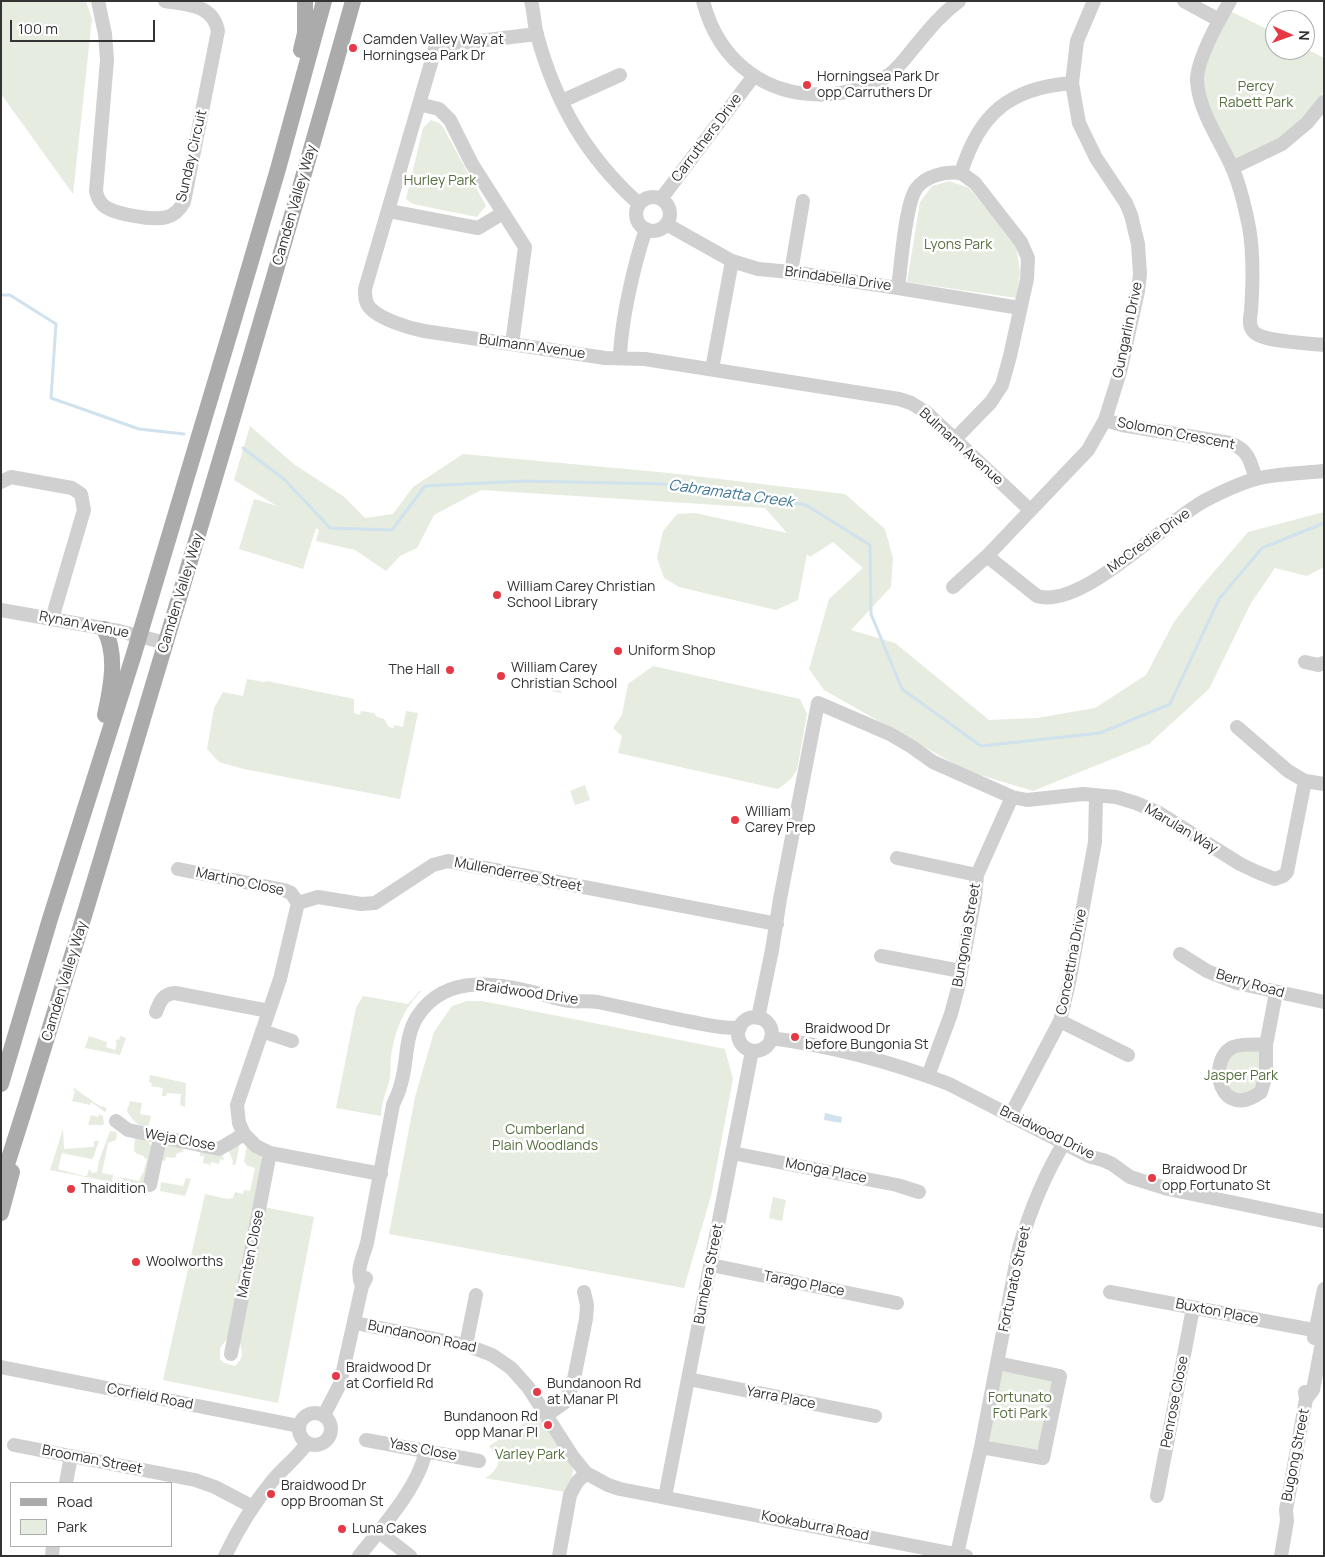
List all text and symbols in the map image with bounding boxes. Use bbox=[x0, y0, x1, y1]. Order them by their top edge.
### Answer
scale bar bbox=[12, 10, 158, 42]
north arrow bbox=[1265, 10, 1315, 60]
text: 100 m bbox=[18, 18, 58, 39]
text: N bbox=[1295, 30, 1314, 41]
place label: Camden Valley Way at Horningsea Park Dr bbox=[363, 32, 504, 64]
marker: Camden Valley Way at Horningsea Park Dr bbox=[347, 42, 359, 54]
place label: Horningsea Park Dr opp Carruthers Dr bbox=[817, 69, 939, 102]
marker: Horningsea Park Dr opp Carruthers Dr bbox=[801, 79, 813, 91]
park label: Percy Rabett Park bbox=[1219, 79, 1293, 111]
street label: Carruthers Drive bbox=[668, 91, 746, 185]
street label: Sunday Circuit bbox=[173, 108, 211, 204]
street label: Camden Valley Way bbox=[270, 143, 320, 267]
park label: Hurley Park bbox=[404, 173, 476, 189]
park label: Lyons Park bbox=[924, 237, 992, 253]
street label: Brindabella Drive bbox=[784, 263, 892, 295]
street label: Gungarlin Drive bbox=[1110, 280, 1146, 380]
street label: Bulmann Avenue bbox=[478, 331, 586, 363]
street label: Bulmann Avenue bbox=[916, 405, 1006, 489]
street label: Solomon Crescent bbox=[1116, 414, 1236, 454]
water label: Cabramatta Creek bbox=[667, 476, 795, 512]
street label: McCredie Drive bbox=[1104, 505, 1194, 577]
street label: Camden Valley Way bbox=[155, 531, 207, 655]
place label: William Carey Christian School Library bbox=[507, 579, 655, 612]
marker: William Carey Christian School Library bbox=[491, 589, 503, 601]
street label: Rynan Avenue bbox=[38, 608, 130, 642]
place label: Uniform Shop bbox=[628, 643, 716, 659]
marker: Uniform Shop bbox=[612, 645, 624, 657]
place label: William Carey Christian School bbox=[511, 660, 617, 692]
place label: The Hall bbox=[388, 662, 440, 678]
marker: The Hall bbox=[444, 664, 456, 676]
marker: William Carey Christian School bbox=[495, 670, 507, 682]
street label: Marulan Way bbox=[1141, 801, 1221, 857]
place label: William Carey Prep bbox=[745, 804, 816, 836]
marker: William Carey Prep bbox=[729, 814, 741, 826]
street label: Mullenderree Street bbox=[453, 854, 583, 896]
street label: Martino Close bbox=[194, 864, 286, 900]
street label: Bungonia Street bbox=[950, 882, 984, 988]
street label: Concettina Drive bbox=[1053, 908, 1091, 1016]
street label: Camden Valley Way bbox=[39, 919, 91, 1043]
street label: Berry Road bbox=[1214, 966, 1286, 1002]
street label: Braidwood Drive bbox=[475, 977, 579, 1009]
place label: Braidwood Dr before Bungonia St bbox=[805, 1021, 929, 1054]
marker: Braidwood Dr before Bungonia St bbox=[789, 1031, 801, 1043]
park label: Jasper Park bbox=[1204, 1068, 1278, 1084]
street label: Braidwood Drive bbox=[997, 1103, 1097, 1163]
park label: Cumberland Plain Woodlands bbox=[492, 1122, 598, 1154]
street label: Weja Close bbox=[143, 1126, 217, 1154]
street label: Monga Place bbox=[784, 1155, 868, 1187]
place label: Braidwood Dr opp Fortunato St bbox=[1162, 1162, 1270, 1194]
marker: Braidwood Dr opp Fortunato St bbox=[1146, 1172, 1158, 1184]
place label: Thaidition bbox=[81, 1181, 146, 1197]
marker: Thaidition bbox=[65, 1183, 77, 1195]
street label: Manten Close bbox=[234, 1209, 268, 1299]
street label: Bumbera Street bbox=[691, 1222, 727, 1326]
street label: Fortunato Street bbox=[996, 1225, 1034, 1333]
place label: Woolworths bbox=[146, 1254, 223, 1270]
marker: Woolworths bbox=[130, 1256, 142, 1268]
street label: Tarago Place bbox=[762, 1268, 846, 1300]
street label: Buxton Place bbox=[1174, 1296, 1260, 1328]
street label: Bundanoon Road bbox=[366, 1317, 478, 1357]
street label: Penrose Close bbox=[1158, 1355, 1192, 1449]
place label: Braidwood Dr at Corfield Rd bbox=[346, 1360, 434, 1392]
marker: Braidwood Dr at Corfield Rd bbox=[330, 1370, 342, 1382]
place label: Bundanoon Rd at Manar Pl bbox=[547, 1376, 641, 1408]
street label: Corfield Road bbox=[105, 1380, 195, 1414]
street label: Yarra Place bbox=[745, 1383, 817, 1413]
marker: Bundanoon Rd at Manar Pl bbox=[531, 1386, 543, 1398]
park label: Fortunato Foti Park bbox=[988, 1390, 1052, 1422]
street label: Bugong Street bbox=[1279, 1407, 1313, 1503]
place label: Bundanoon Rd opp Manar Pl bbox=[444, 1409, 538, 1441]
marker: Bundanoon Rd opp Manar Pl bbox=[542, 1419, 554, 1431]
street label: Yass Close bbox=[388, 1435, 458, 1465]
street label: Brooman Street bbox=[40, 1442, 144, 1478]
park label: Varley Park bbox=[495, 1447, 565, 1463]
place label: Braidwood Dr opp Brooman St bbox=[281, 1478, 384, 1510]
legend bbox=[10, 1482, 172, 1547]
marker: Braidwood Dr opp Brooman St bbox=[265, 1488, 277, 1500]
text: Road bbox=[57, 1491, 93, 1512]
street label: Kookaburra Road bbox=[760, 1507, 870, 1545]
text: Park bbox=[57, 1516, 87, 1537]
place label: Luna Cakes bbox=[352, 1521, 426, 1537]
marker: Luna Cakes bbox=[336, 1523, 348, 1535]

